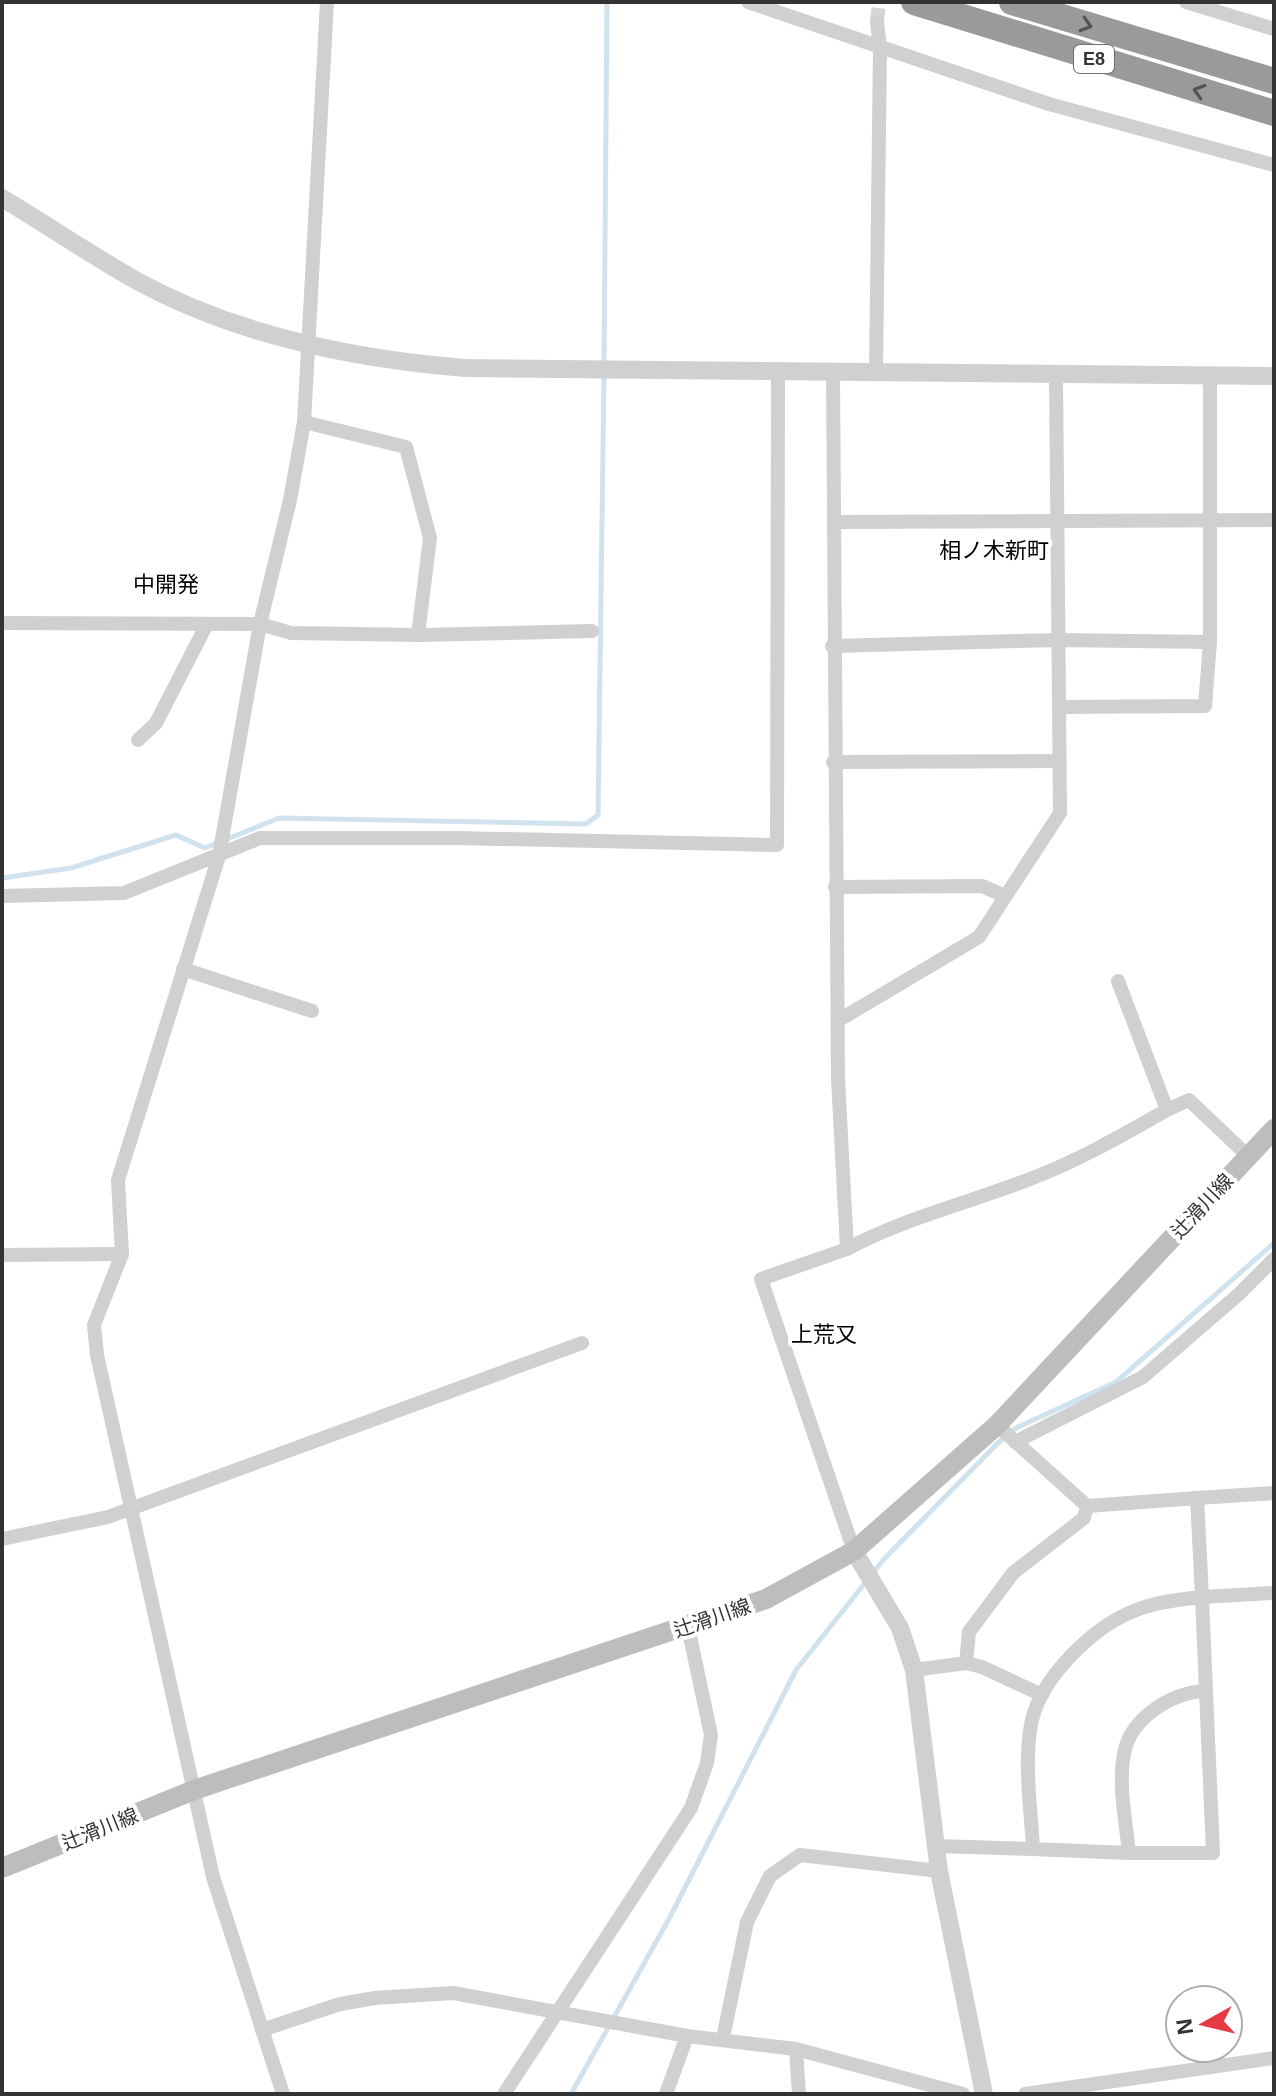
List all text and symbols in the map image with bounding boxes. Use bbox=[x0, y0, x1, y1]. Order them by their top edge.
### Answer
one-way arrow bbox=[1079, 16, 1093, 32]
road number: E8 bbox=[1074, 45, 1114, 73]
one-way arrow bbox=[1193, 84, 1207, 100]
district label: 相ノ木新町 bbox=[939, 538, 1049, 563]
district label: 中開発 bbox=[133, 572, 199, 597]
street label: 辻滑川線 bbox=[1167, 1169, 1237, 1243]
district label: 上荒又 bbox=[791, 1322, 857, 1347]
street label: 辻滑川線 bbox=[671, 1595, 753, 1641]
street label: 辻滑川線 bbox=[59, 1804, 141, 1854]
north arrow bbox=[1164, 1984, 1244, 2064]
text: N bbox=[1171, 2017, 1198, 2036]

